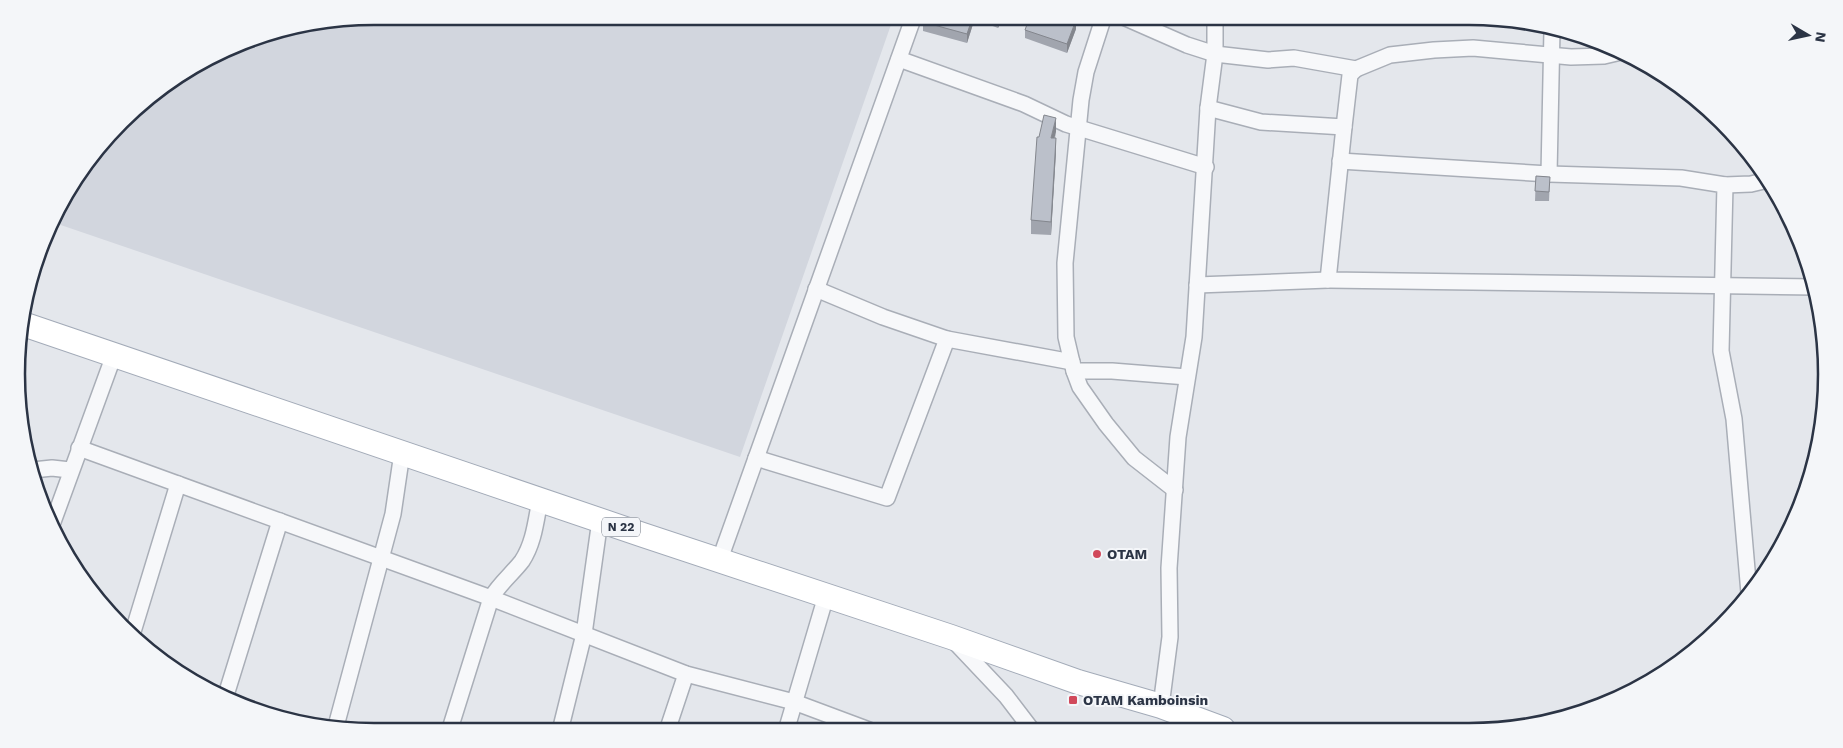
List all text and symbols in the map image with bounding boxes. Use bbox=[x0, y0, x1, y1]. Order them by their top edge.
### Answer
north arrow bbox=[1783, 10, 1833, 60]
text: N bbox=[1812, 31, 1830, 43]
road number: N 22 bbox=[602, 518, 640, 536]
place label: OTAM bbox=[1107, 546, 1147, 562]
marker: OTAM bbox=[1091, 548, 1103, 560]
place label: OTAM Kamboinsin bbox=[1083, 692, 1208, 708]
marker: OTAM Kamboinsin bbox=[1067, 694, 1079, 706]

